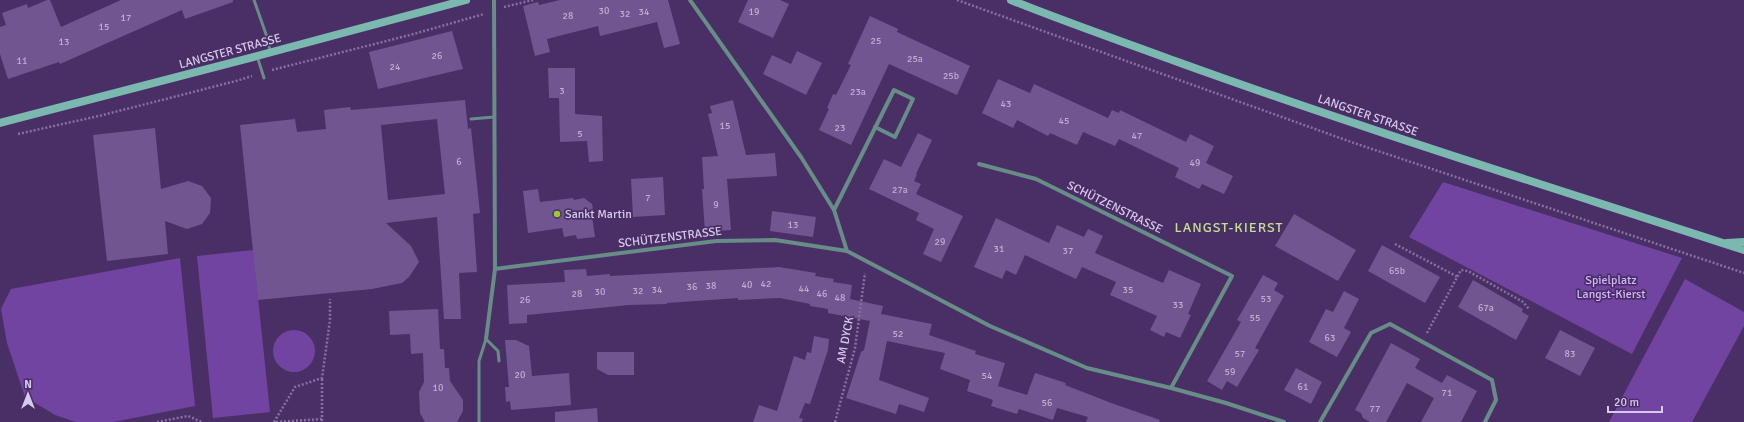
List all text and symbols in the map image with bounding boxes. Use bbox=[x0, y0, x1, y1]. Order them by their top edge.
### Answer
house number: 30 bbox=[599, 5, 609, 17]
house number: 34 bbox=[639, 6, 650, 18]
house number: 19 bbox=[749, 6, 759, 18]
house number: 32 bbox=[620, 8, 630, 20]
house number: 28 bbox=[563, 10, 573, 22]
house number: 17 bbox=[121, 12, 131, 24]
house number: 15 bbox=[99, 21, 109, 33]
street label: LANGSTER STRASSE bbox=[177, 31, 283, 72]
house number: 25 bbox=[871, 35, 881, 47]
house number: 13 bbox=[59, 36, 69, 48]
house number: 26 bbox=[432, 50, 442, 62]
house number: 25a bbox=[907, 53, 923, 65]
house number: 11 bbox=[17, 55, 27, 67]
house number: 24 bbox=[390, 61, 401, 73]
house number: 25b bbox=[943, 70, 959, 82]
house number: 3 bbox=[559, 85, 565, 97]
house number: 23a bbox=[850, 86, 866, 98]
street label: LANGSTER STRASSE bbox=[1316, 91, 1420, 140]
house number: 43 bbox=[1001, 98, 1011, 110]
house number: 45 bbox=[1059, 115, 1069, 127]
house number: 15 bbox=[720, 120, 730, 132]
house number: 23 bbox=[835, 122, 845, 134]
house number: 5 bbox=[577, 128, 583, 140]
house number: 47 bbox=[1132, 130, 1142, 142]
house number: 6 bbox=[456, 156, 462, 168]
house number: 49 bbox=[1190, 157, 1200, 169]
street label: SCHÜTZENSTRASSE bbox=[1065, 178, 1165, 237]
house number: 27a bbox=[892, 184, 908, 196]
house number: 7 bbox=[645, 192, 651, 204]
house number: 9 bbox=[713, 199, 719, 211]
place label: Sankt Martin bbox=[565, 207, 632, 222]
marker: Sankt Martin bbox=[552, 209, 562, 219]
house number: 13 bbox=[788, 219, 798, 231]
district label: LANGST-KIERST bbox=[1175, 219, 1283, 236]
street label: SCHÜTZENSTRASSE bbox=[617, 224, 723, 251]
house number: 29 bbox=[935, 236, 945, 248]
house number: 31 bbox=[994, 243, 1004, 255]
house number: 37 bbox=[1063, 245, 1073, 257]
house number: 65b bbox=[1389, 265, 1405, 277]
park label: Spielplatz Langst-Kierst bbox=[1576, 273, 1646, 302]
house number: 42 bbox=[761, 278, 771, 290]
house number: 40 bbox=[742, 279, 752, 291]
house number: 38 bbox=[706, 280, 716, 292]
house number: 36 bbox=[687, 281, 697, 293]
house number: 44 bbox=[799, 283, 810, 295]
house number: 34 bbox=[652, 284, 663, 296]
house number: 35 bbox=[1123, 284, 1133, 296]
house number: 32 bbox=[633, 285, 643, 297]
house number: 30 bbox=[595, 286, 605, 298]
house number: 28 bbox=[572, 288, 582, 300]
house number: 46 bbox=[817, 288, 827, 300]
house number: 48 bbox=[835, 292, 845, 304]
house number: 53 bbox=[1261, 293, 1271, 305]
house number: 26 bbox=[520, 294, 530, 306]
house number: 33 bbox=[1173, 299, 1183, 311]
house number: 67a bbox=[1478, 302, 1494, 314]
house number: 55 bbox=[1250, 312, 1260, 324]
street label: AM DYCK bbox=[834, 315, 857, 365]
house number: 52 bbox=[893, 328, 903, 340]
house number: 63 bbox=[1325, 332, 1335, 344]
house number: 57 bbox=[1235, 348, 1245, 360]
house number: 83 bbox=[1565, 348, 1575, 360]
house number: 59 bbox=[1225, 366, 1235, 378]
house number: 20 bbox=[515, 369, 525, 381]
house number: 54 bbox=[982, 370, 993, 382]
north arrow bbox=[8, 374, 48, 414]
text: N bbox=[24, 378, 32, 391]
house number: 61 bbox=[1298, 381, 1308, 393]
house number: 10 bbox=[433, 382, 443, 394]
house number: 71 bbox=[1442, 387, 1452, 399]
scale bar bbox=[1608, 388, 1662, 414]
text: 20 m bbox=[1614, 395, 1639, 410]
house number: 56 bbox=[1042, 397, 1052, 409]
house number: 77 bbox=[1370, 403, 1380, 415]

